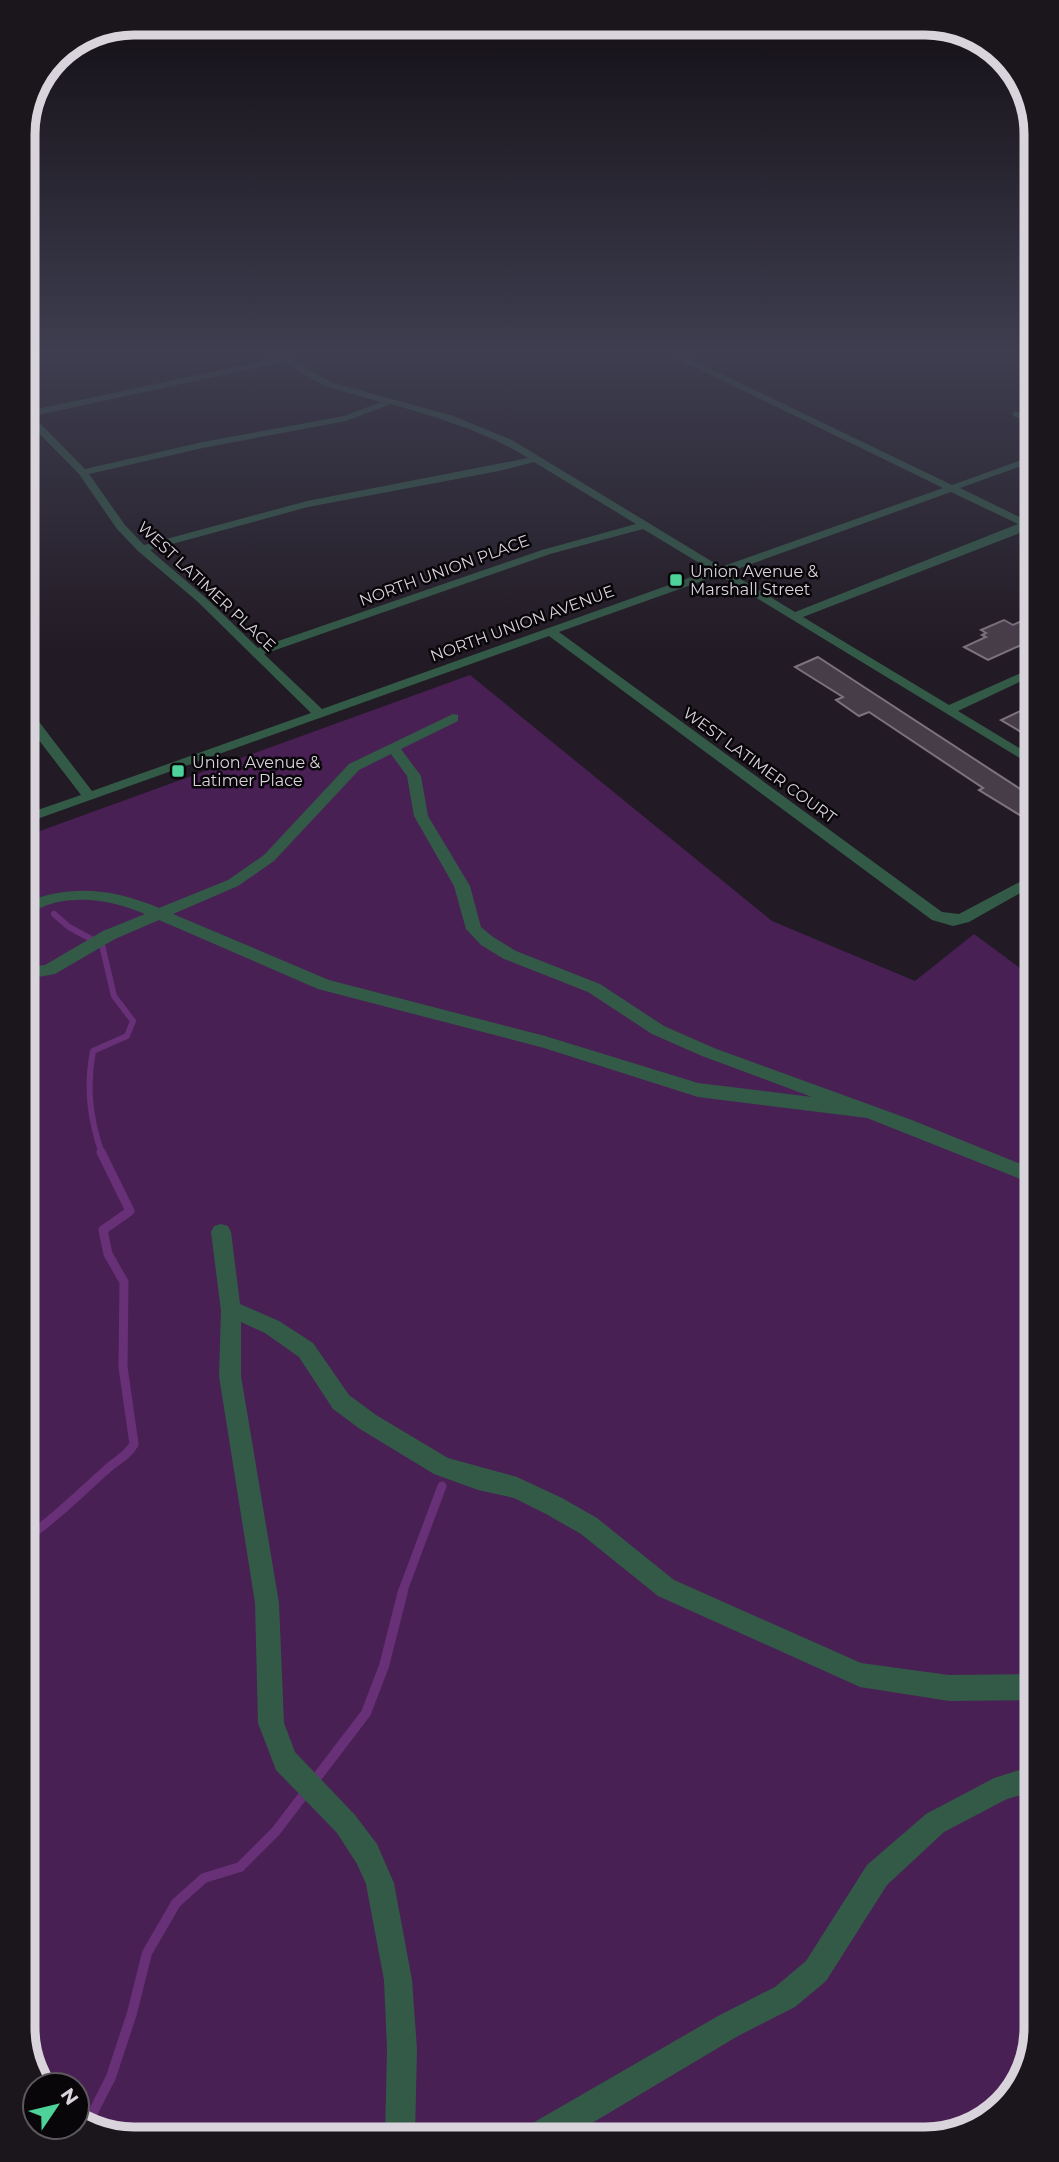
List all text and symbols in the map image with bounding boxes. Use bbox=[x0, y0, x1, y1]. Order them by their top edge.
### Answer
street label: WEST LATIMER PLACE bbox=[134, 518, 280, 655]
street label: NORTH UNION PLACE bbox=[357, 531, 532, 610]
place label: Union Avenue & Marshall Street bbox=[690, 562, 818, 599]
marker: Union Avenue & Marshall Street bbox=[668, 572, 684, 588]
street label: NORTH UNION AVENUE bbox=[428, 581, 617, 666]
street label: WEST LATIMER COURT bbox=[679, 703, 841, 828]
place label: Union Avenue & Latimer Place bbox=[192, 753, 320, 790]
marker: Union Avenue & Latimer Place bbox=[170, 763, 186, 779]
north arrow bbox=[21, 2071, 91, 2141]
text: N bbox=[56, 2084, 83, 2109]

